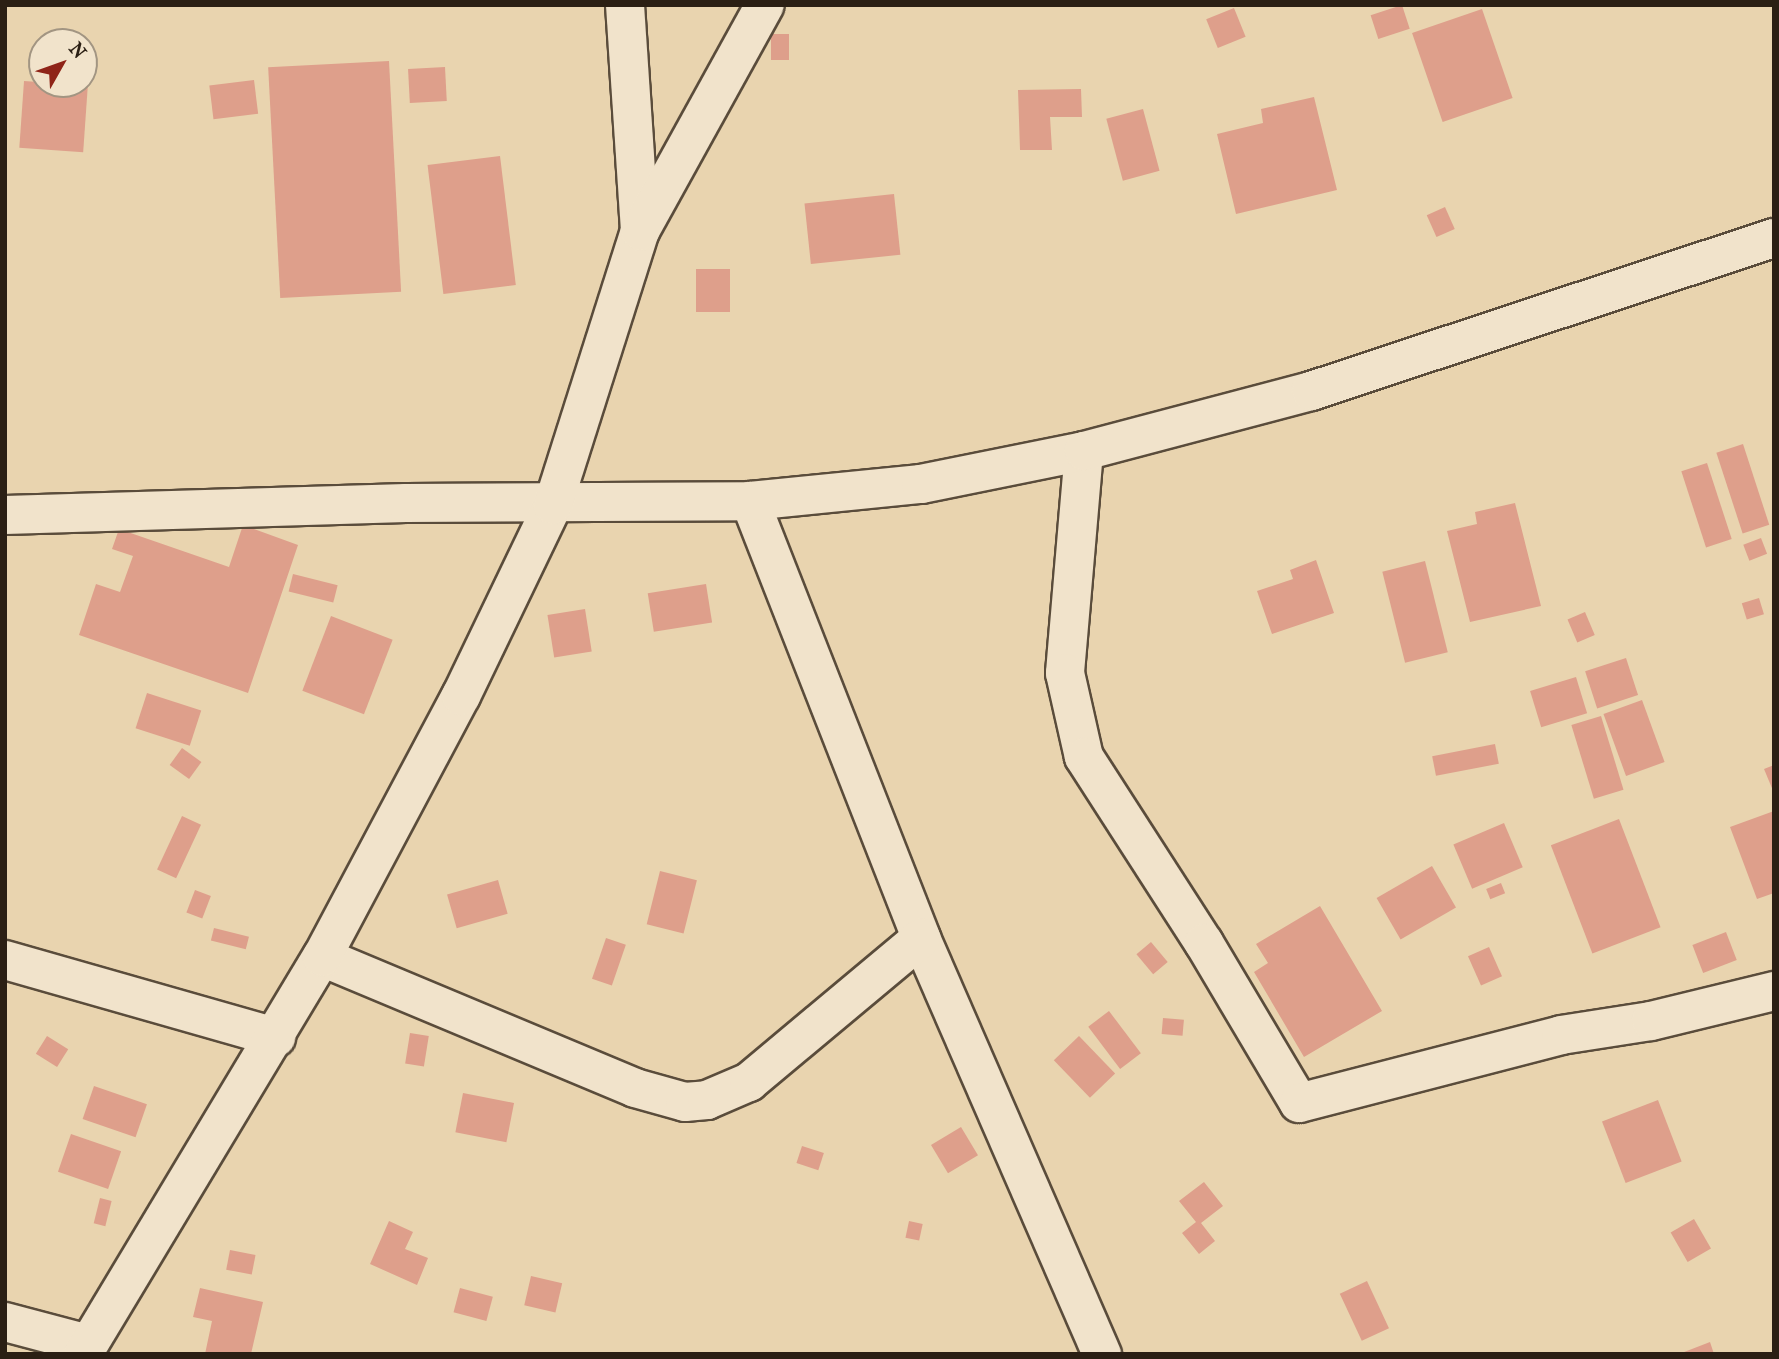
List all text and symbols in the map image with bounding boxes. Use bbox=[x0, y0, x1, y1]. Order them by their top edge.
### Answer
north arrow bbox=[28, 28, 98, 98]
text: N bbox=[64, 38, 91, 63]

